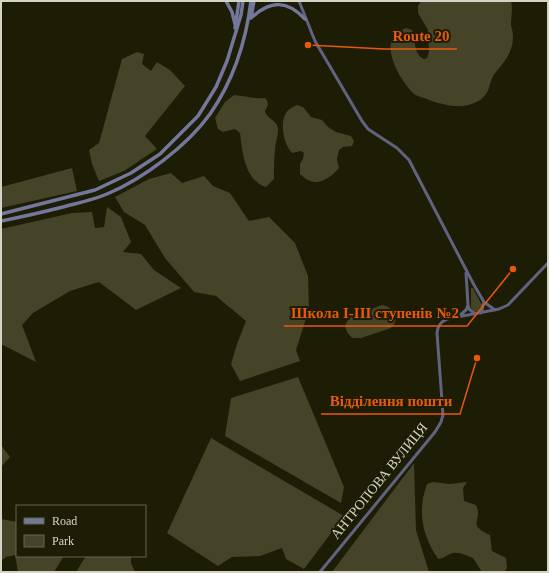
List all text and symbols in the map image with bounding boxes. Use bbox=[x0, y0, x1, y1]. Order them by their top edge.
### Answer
callout: Route 20 bbox=[384, 22, 457, 49]
text: Route 20 bbox=[392, 28, 450, 44]
callout: Школа I-III ступенів №2 bbox=[284, 299, 467, 326]
text: Школа I-III ступенів №2 bbox=[291, 305, 459, 321]
callout: Відділення пошти bbox=[321, 387, 460, 414]
text: Відділення пошти bbox=[330, 393, 453, 409]
street label: АНТРОПОВА ВУЛИЦЯ bbox=[328, 420, 430, 542]
legend bbox=[16, 505, 146, 557]
text: Road bbox=[52, 514, 77, 528]
text: Park bbox=[52, 534, 74, 548]

